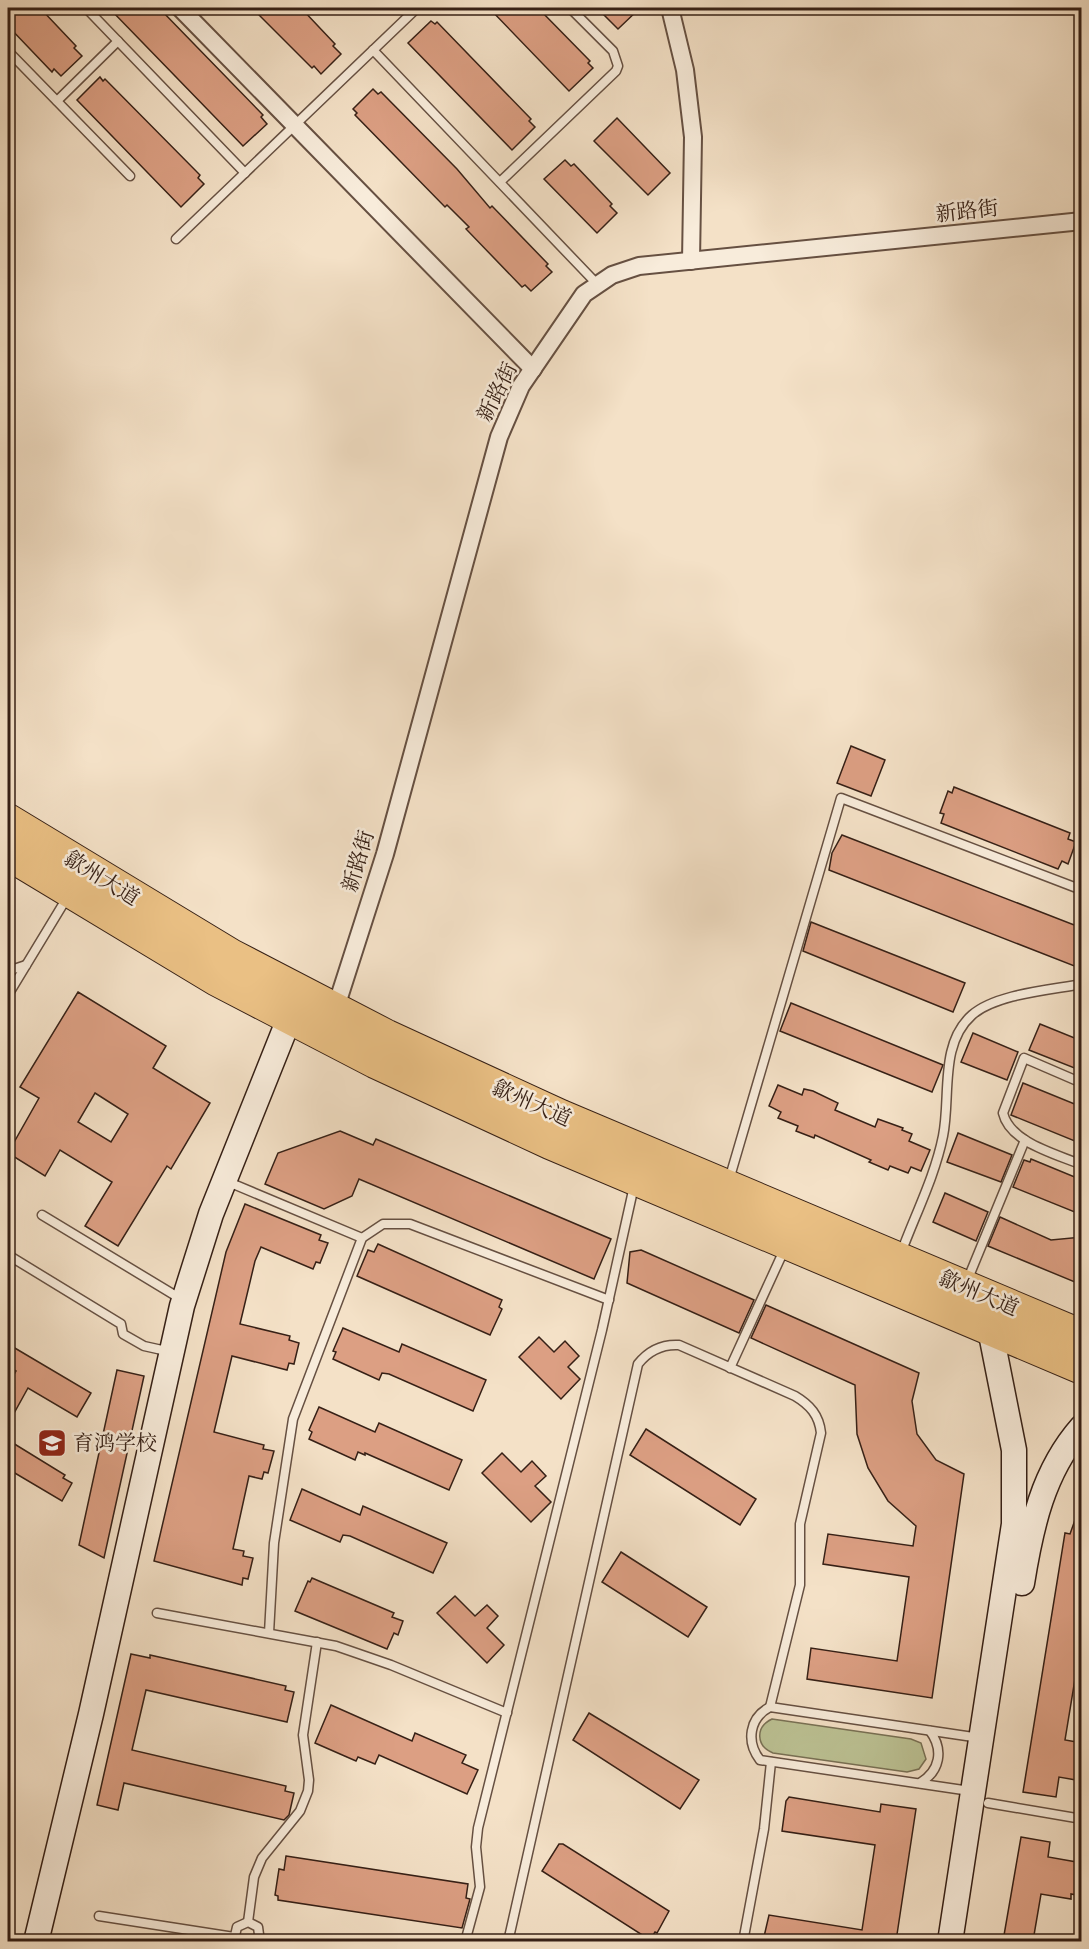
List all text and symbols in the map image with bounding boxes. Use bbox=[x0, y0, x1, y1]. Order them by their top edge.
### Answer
street label: 新路街 bbox=[934, 194, 1000, 228]
street label: 新路街 bbox=[470, 358, 524, 426]
street label: 新路街 bbox=[335, 827, 381, 895]
street label: 歙州大道 bbox=[59, 844, 145, 912]
street label: 歙州大道 bbox=[488, 1073, 576, 1133]
street label: 歙州大道 bbox=[935, 1264, 1023, 1322]
school or university icon: 育鸿学校 bbox=[36, 1427, 68, 1459]
place label: 育鸿学校 bbox=[73, 1429, 157, 1457]

